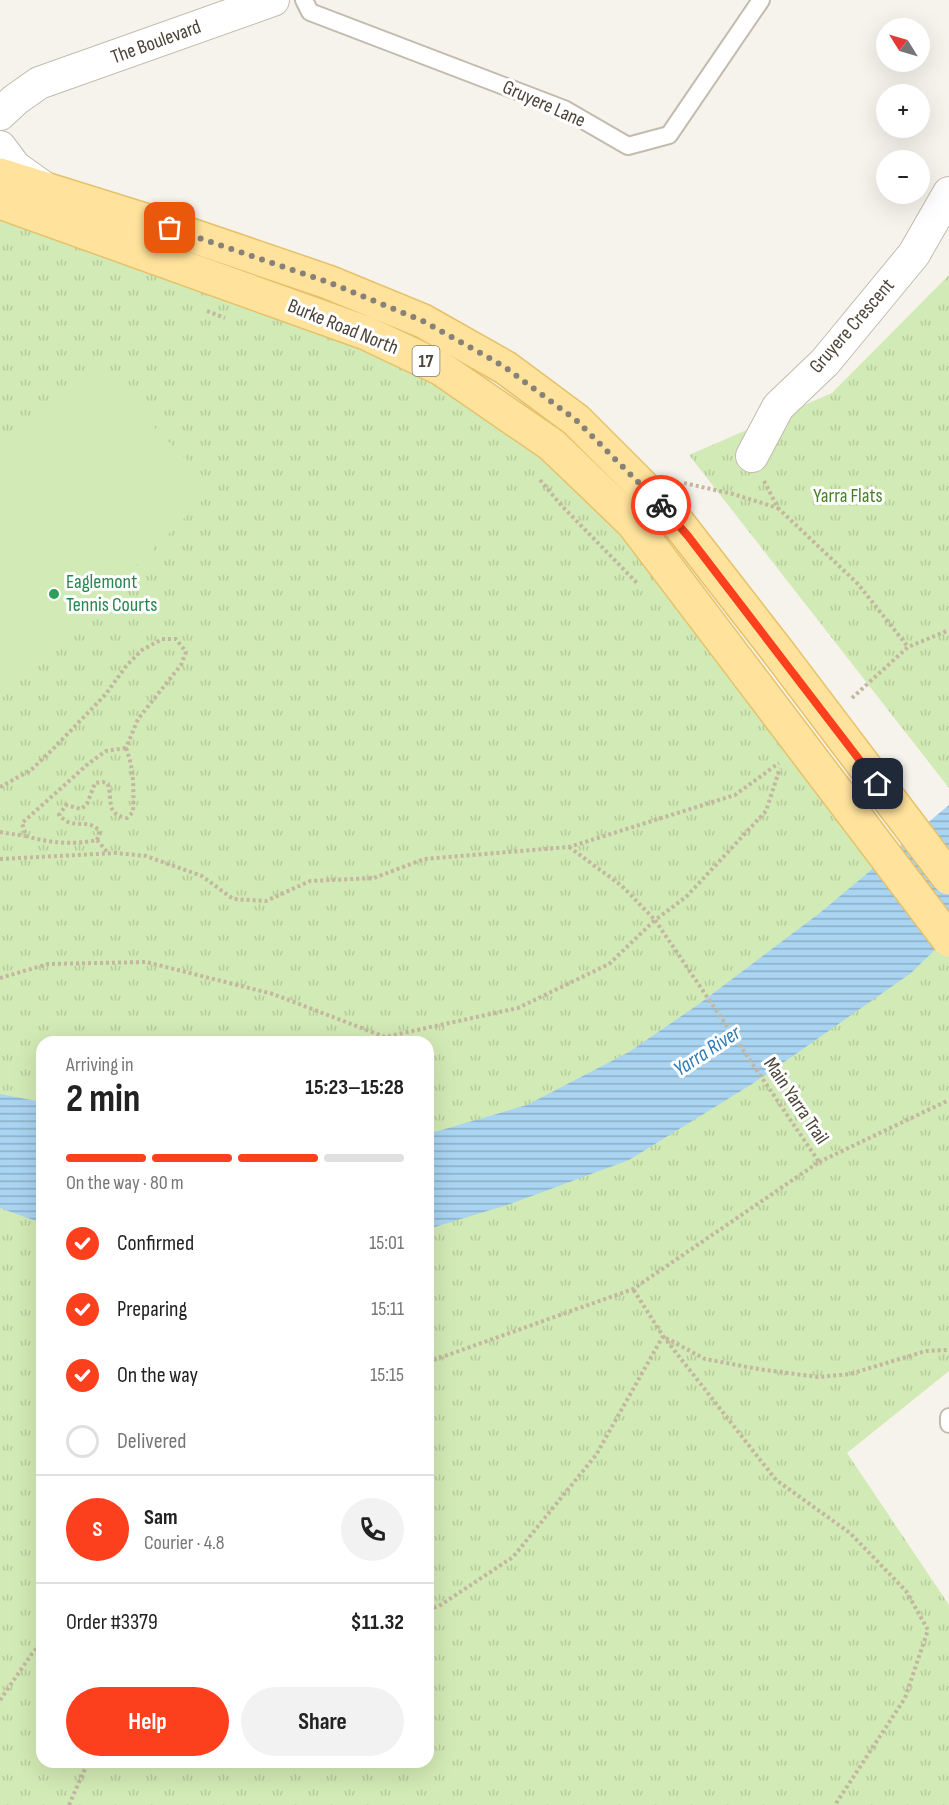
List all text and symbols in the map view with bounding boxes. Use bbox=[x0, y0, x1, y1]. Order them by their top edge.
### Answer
street label: The Boulevard bbox=[108, 15, 204, 69]
north arrow bbox=[876, 18, 930, 72]
map controls bbox=[876, 18, 930, 204]
street label: Gruyere Lane bbox=[499, 75, 589, 133]
button: + bbox=[876, 84, 930, 138]
button: − bbox=[876, 150, 930, 204]
pin bbox=[144, 202, 195, 253]
icon: bag bbox=[153, 211, 186, 244]
street label: Gruyere Crescent bbox=[804, 274, 900, 378]
street label: Burke Road North bbox=[284, 294, 402, 360]
road number: 17 bbox=[412, 346, 440, 376]
courier bbox=[631, 475, 691, 535]
park label: Yarra Flats bbox=[813, 484, 883, 508]
icon: bike bbox=[645, 489, 678, 522]
place label: Eaglemont Tennis Courts bbox=[66, 570, 157, 617]
marker: Eaglemont Tennis Courts bbox=[47, 587, 61, 601]
pin bbox=[852, 758, 903, 809]
icon: home bbox=[861, 767, 894, 800]
water label: Yarra River bbox=[669, 1020, 746, 1082]
text: Arriving in bbox=[66, 1053, 134, 1077]
street label: Main Yarra Trail bbox=[758, 1053, 834, 1149]
text: 15:23–15:28 bbox=[305, 1074, 404, 1101]
text: 2 min bbox=[66, 1076, 140, 1123]
text: On the way · 80 m bbox=[66, 1171, 184, 1195]
icon: check bbox=[66, 1227, 99, 1260]
text: Confirmed bbox=[117, 1230, 194, 1257]
text: 15:01 bbox=[369, 1231, 404, 1255]
icon: check bbox=[66, 1293, 99, 1326]
text: Preparing bbox=[117, 1296, 187, 1323]
text: 15:11 bbox=[371, 1297, 404, 1321]
icon: check bbox=[66, 1359, 99, 1392]
text: On the way bbox=[117, 1362, 198, 1389]
text: 15:15 bbox=[370, 1363, 404, 1387]
text: Delivered bbox=[117, 1428, 186, 1455]
button: phone bbox=[341, 1498, 404, 1561]
text: Sam bbox=[144, 1504, 178, 1531]
text: S bbox=[93, 1516, 102, 1543]
text: Courier · 4.8 bbox=[144, 1531, 225, 1555]
text: Order #3379 bbox=[66, 1609, 158, 1636]
text: $11.32 bbox=[350, 1609, 404, 1636]
button: Help bbox=[66, 1687, 229, 1756]
button: Share bbox=[241, 1687, 404, 1756]

